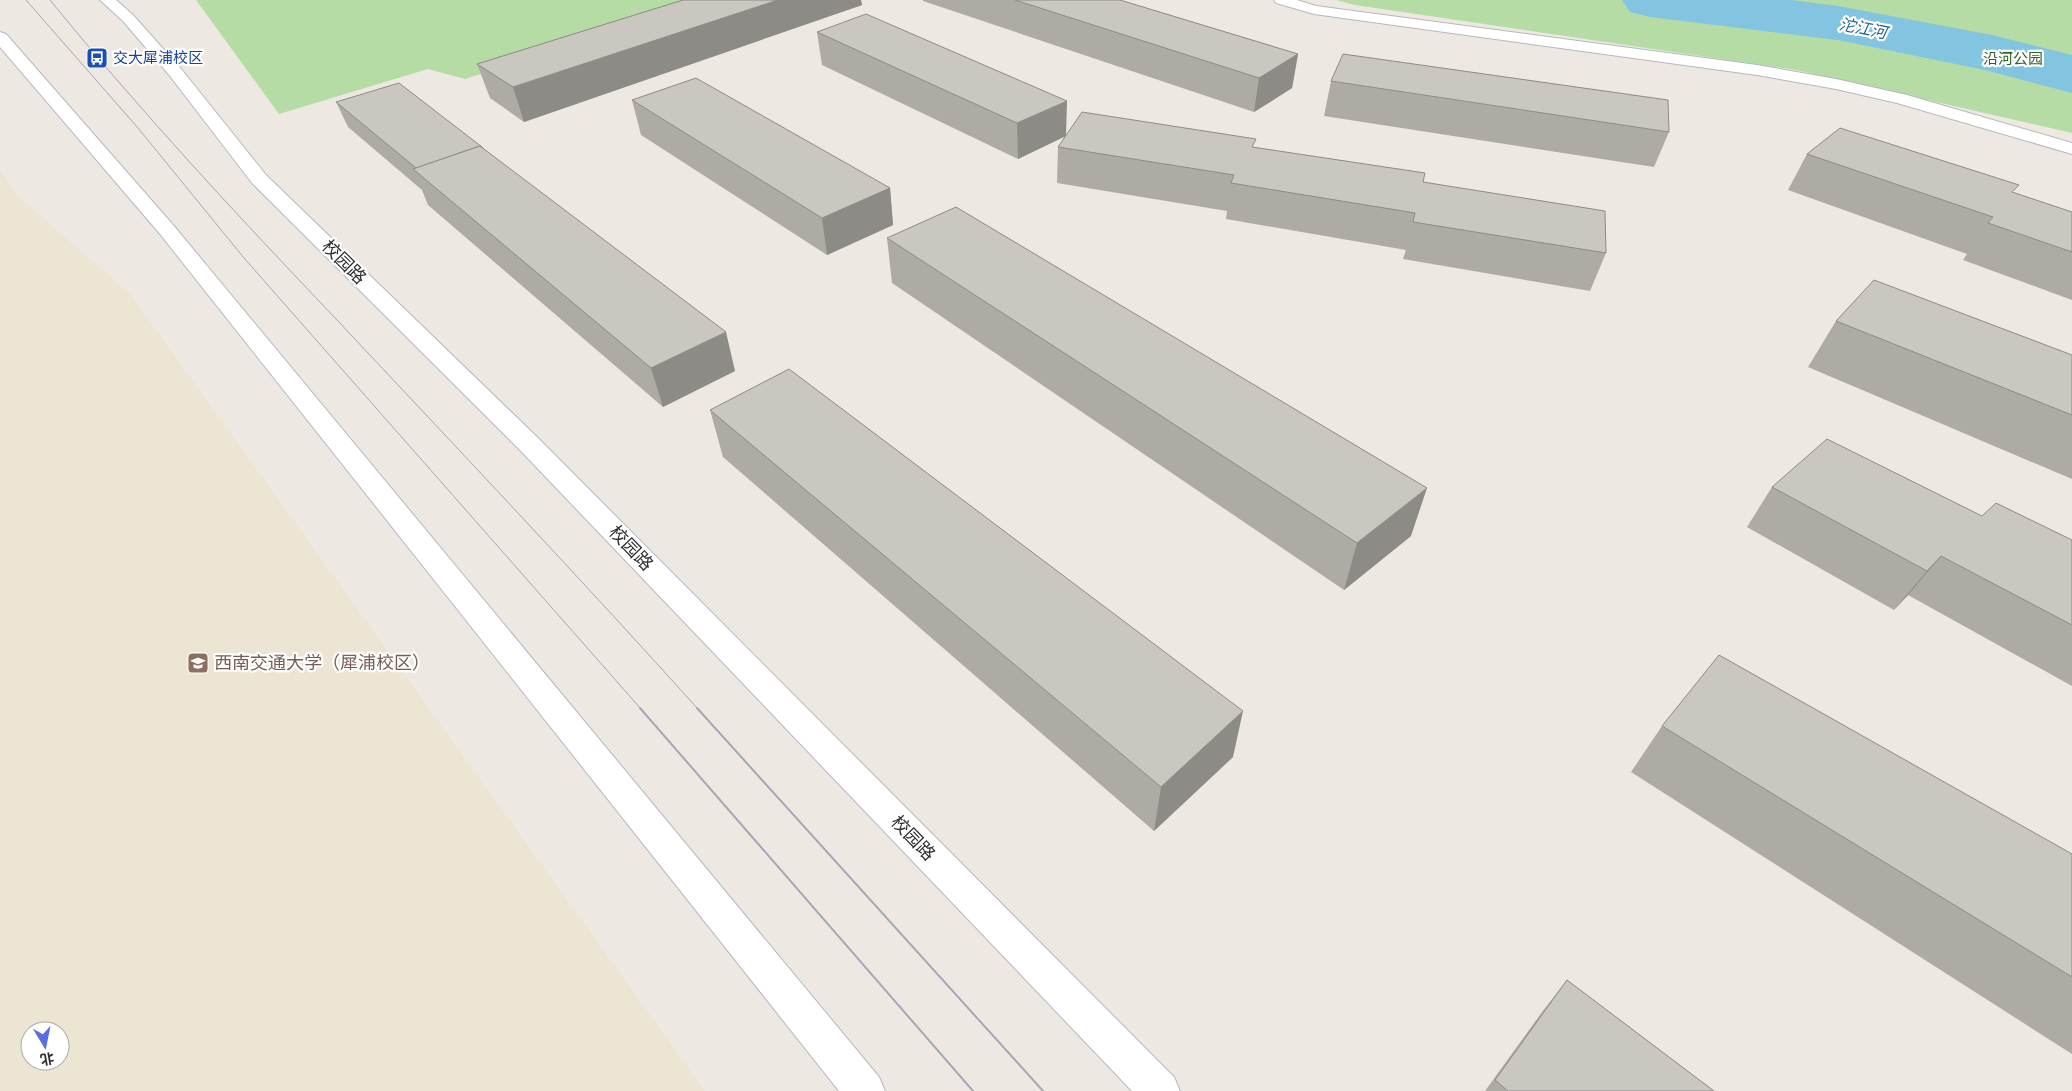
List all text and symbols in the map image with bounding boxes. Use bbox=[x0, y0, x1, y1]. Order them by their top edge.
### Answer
water label: 沱江河 bbox=[1838, 14, 1891, 43]
bus stop icon: 交大犀浦校区 bbox=[85, 46, 109, 70]
place label: 交大犀浦校区 bbox=[113, 48, 203, 67]
park label: 沿河公园 bbox=[1983, 49, 2043, 68]
street label: 校园路 bbox=[317, 234, 372, 289]
street label: 校园路 bbox=[604, 520, 658, 575]
school or university icon: 西南交通大学（犀浦校区） bbox=[186, 651, 210, 675]
place label: 西南交通大学（犀浦校区） bbox=[214, 651, 430, 674]
street label: 校园路 bbox=[886, 810, 940, 865]
north arrow bbox=[20, 1021, 70, 1071]
text: 北 bbox=[39, 1049, 56, 1069]

